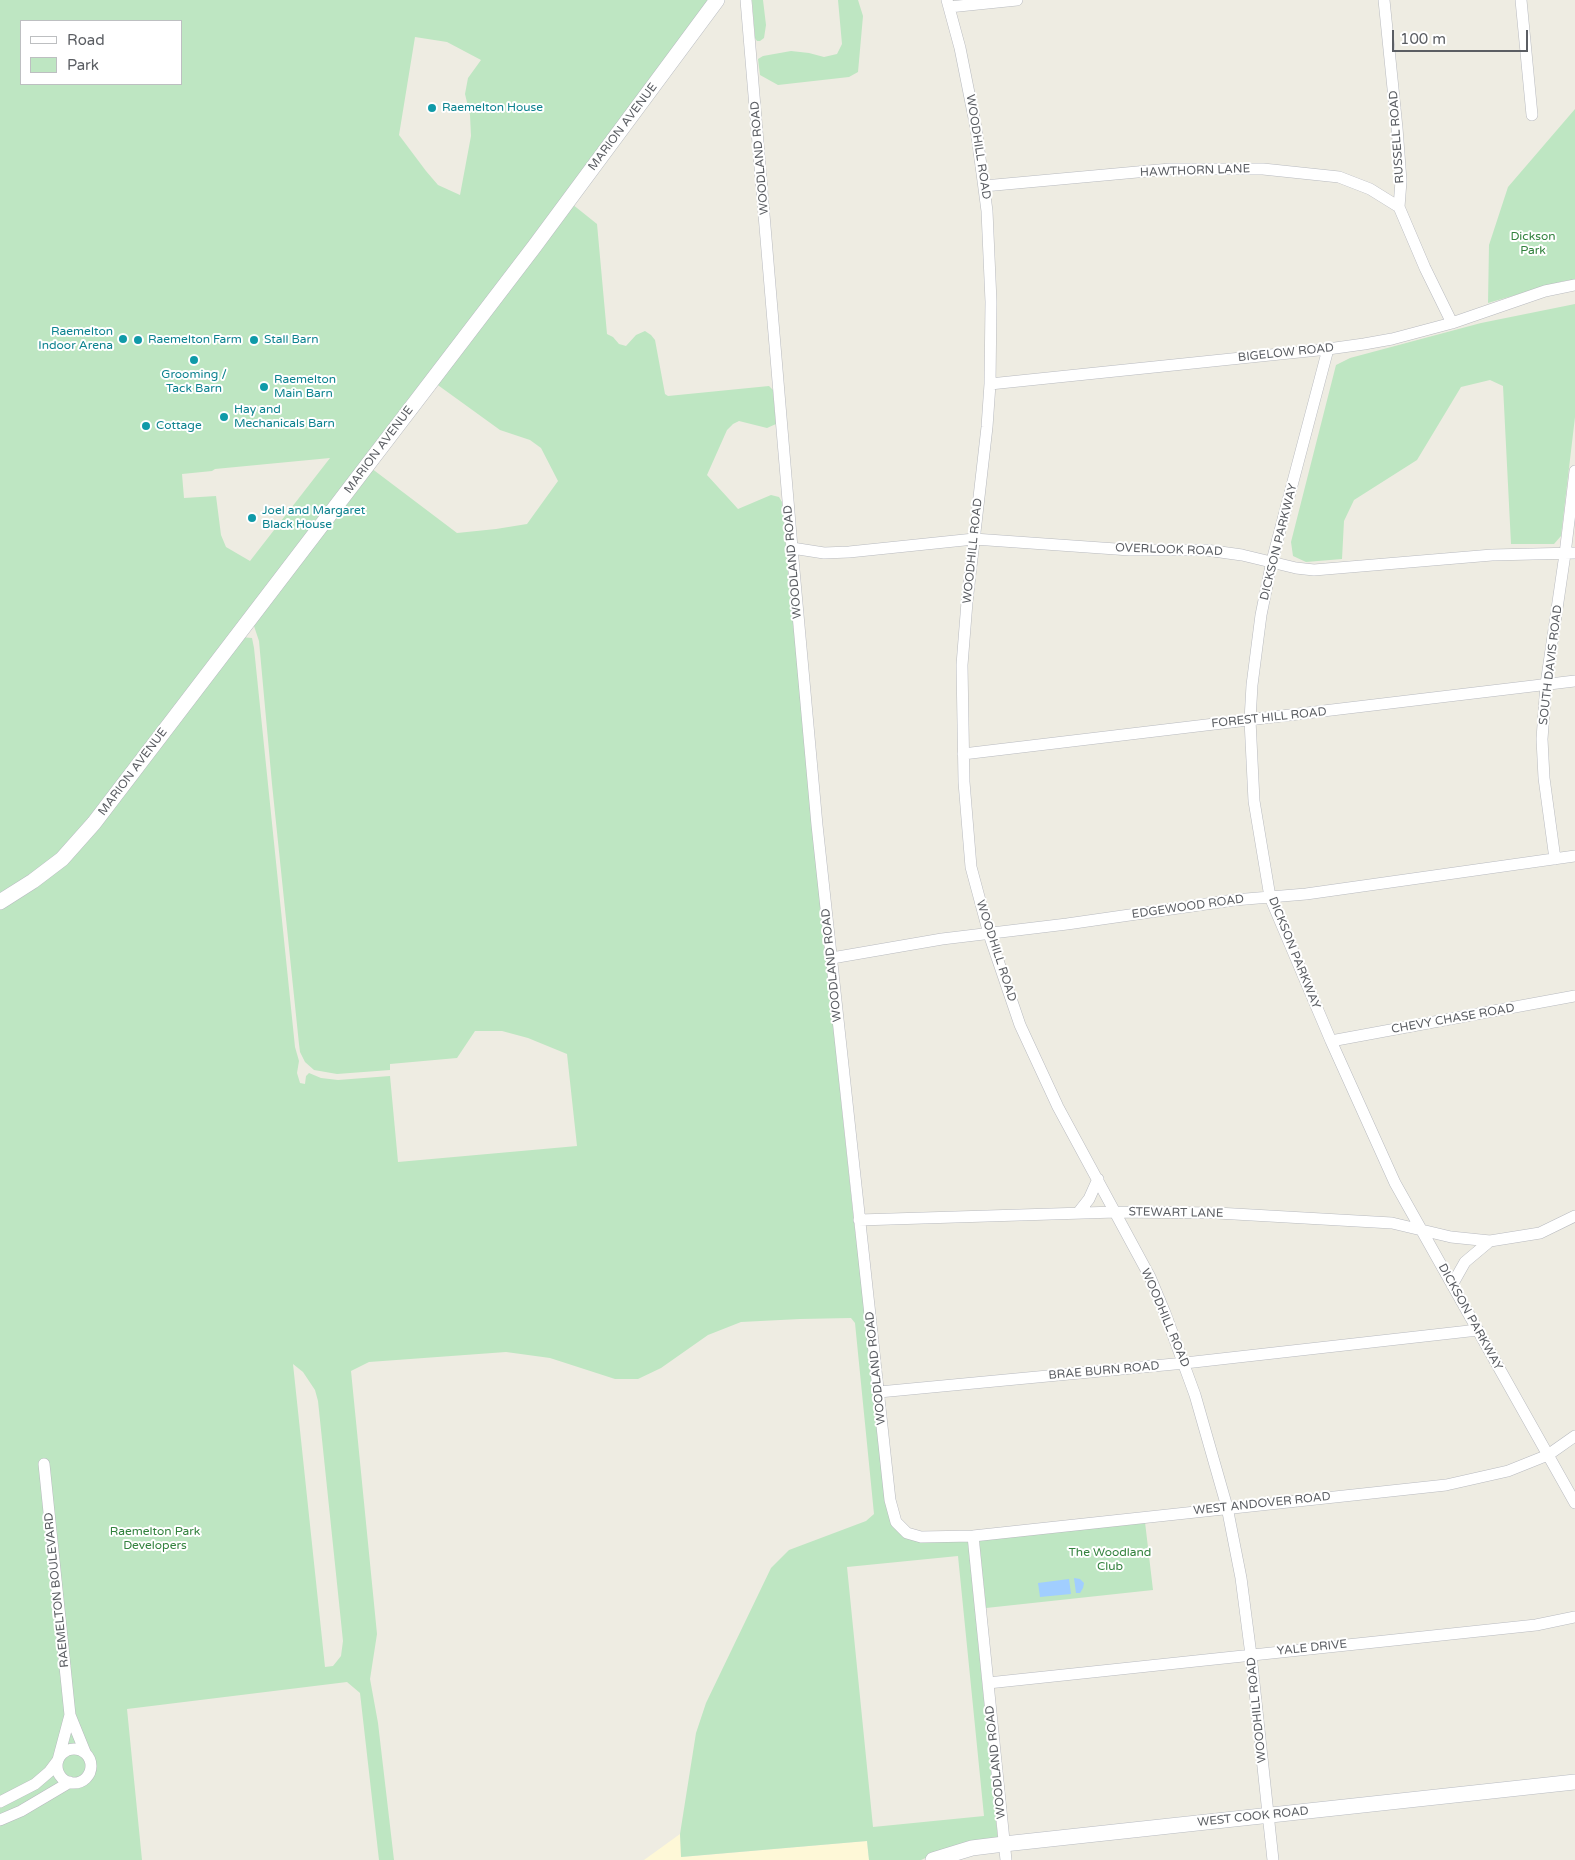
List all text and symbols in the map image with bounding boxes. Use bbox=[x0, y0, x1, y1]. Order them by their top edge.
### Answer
legend bbox=[20, 20, 182, 85]
scale bar bbox=[1395, 20, 1531, 52]
text: 100 m bbox=[1400, 30, 1446, 48]
text: Road bbox=[67, 31, 105, 49]
text: Park bbox=[67, 56, 99, 74]
street label: MARION AVENUE bbox=[585, 80, 661, 174]
street label: RUSSELL ROAD bbox=[1387, 90, 1407, 184]
street label: WOODHILL ROAD bbox=[963, 93, 993, 201]
place label: Raemelton House bbox=[442, 101, 543, 115]
street label: WOODLAND ROAD bbox=[748, 101, 772, 215]
marker: Raemelton House bbox=[426, 102, 438, 114]
street label: HAWTHORN LANE bbox=[1140, 162, 1250, 180]
park label: Dickson Park bbox=[1510, 230, 1556, 258]
place label: Raemelton Indoor Arena bbox=[38, 325, 113, 353]
marker: Raemelton Indoor Arena bbox=[117, 333, 129, 345]
place label: Raemelton Farm bbox=[148, 333, 242, 347]
place label: Stall Barn bbox=[264, 333, 319, 347]
marker: Raemelton Farm bbox=[132, 334, 144, 346]
marker: Stall Barn bbox=[248, 334, 260, 346]
street label: BIGELOW ROAD bbox=[1237, 341, 1335, 365]
marker: Grooming / Tack Barn bbox=[188, 354, 200, 366]
place label: Grooming / Tack Barn bbox=[161, 368, 227, 396]
place label: Raemelton Main Barn bbox=[274, 373, 336, 401]
marker: Raemelton Main Barn bbox=[258, 381, 270, 393]
place label: Hay and Mechanicals Barn bbox=[234, 403, 335, 431]
street label: MARION AVENUE bbox=[341, 403, 417, 497]
marker: Hay and Mechanicals Barn bbox=[218, 411, 230, 423]
place label: Cottage bbox=[156, 419, 202, 433]
marker: Cottage bbox=[140, 420, 152, 432]
street label: DICKSON PARKWAY bbox=[1258, 482, 1300, 602]
street label: WOODHILL ROAD bbox=[960, 497, 986, 605]
place label: Joel and Margaret Black House bbox=[262, 504, 365, 532]
street label: WOODLAND ROAD bbox=[781, 505, 805, 619]
marker: Joel and Margaret Black House bbox=[246, 512, 258, 524]
street label: OVERLOOK ROAD bbox=[1115, 541, 1223, 559]
street label: SOUTH DAVIS ROAD bbox=[1536, 604, 1566, 726]
street label: FOREST HILL ROAD bbox=[1211, 705, 1327, 731]
street label: MARION AVENUE bbox=[95, 725, 171, 819]
street label: EDGEWOOD ROAD bbox=[1131, 892, 1245, 922]
street label: DICKSON PARKWAY bbox=[1265, 895, 1323, 1011]
street label: WOODHILL ROAD bbox=[973, 898, 1019, 1004]
street label: WOODLAND ROAD bbox=[819, 908, 845, 1022]
street label: CHEVY CHASE ROAD bbox=[1390, 1001, 1516, 1037]
street label: STEWART LANE bbox=[1128, 1205, 1224, 1221]
street label: DICKSON PARKWAY bbox=[1435, 1261, 1505, 1373]
street label: WOODHILL ROAD bbox=[1138, 1266, 1192, 1370]
street label: WOODLAND ROAD bbox=[863, 1311, 889, 1425]
street label: BRAE BURN ROAD bbox=[1048, 1359, 1160, 1383]
street label: WEST ANDOVER ROAD bbox=[1193, 1490, 1331, 1518]
street label: RAEMELTON BOULEVARD bbox=[42, 1512, 72, 1668]
park label: Raemelton Park Developers bbox=[110, 1525, 200, 1553]
park label: The Woodland Club bbox=[1069, 1546, 1151, 1574]
street label: YALE DRIVE bbox=[1276, 1637, 1348, 1659]
street label: WOODHILL ROAD bbox=[1244, 1656, 1270, 1764]
street label: WOODLAND ROAD bbox=[983, 1705, 1009, 1819]
street label: WEST COOK ROAD bbox=[1197, 1804, 1309, 1830]

